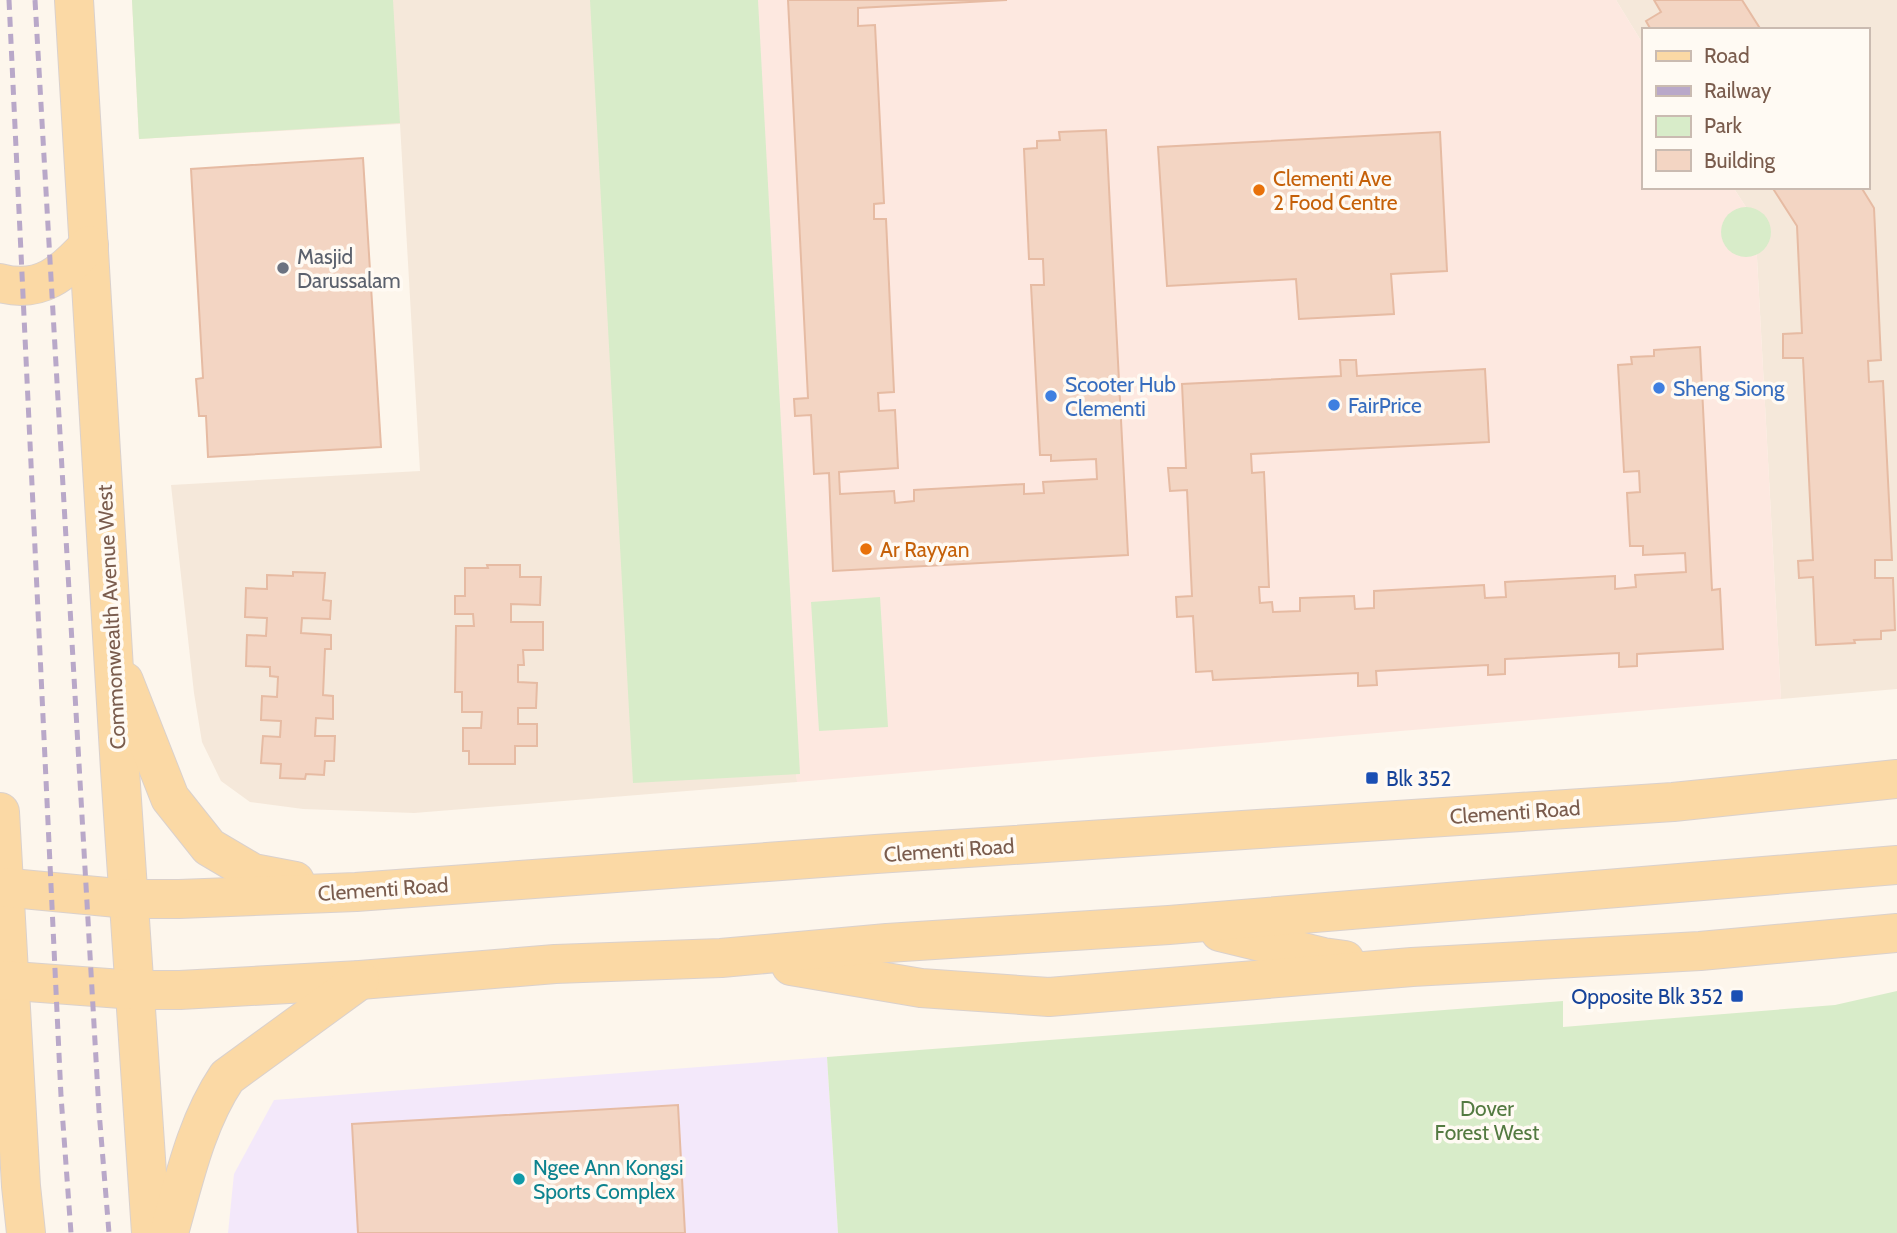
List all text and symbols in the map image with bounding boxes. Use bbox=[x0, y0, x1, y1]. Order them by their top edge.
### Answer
legend bbox=[1642, 28, 1869, 189]
text: Road bbox=[1704, 43, 1750, 68]
text: Railway bbox=[1704, 78, 1772, 103]
text: Park bbox=[1704, 113, 1742, 138]
text: Building bbox=[1704, 148, 1776, 173]
place label: Clementi Ave 2 Food Centre bbox=[1273, 166, 1398, 215]
marker: Clementi Ave 2 Food Centre bbox=[1251, 182, 1267, 198]
place label: Masjid Darussalam bbox=[297, 244, 401, 293]
marker: Masjid Darussalam bbox=[275, 260, 291, 276]
place label: Scooter Hub Clementi bbox=[1065, 372, 1176, 421]
place label: Sheng Siong bbox=[1673, 376, 1785, 401]
marker: Sheng Siong bbox=[1651, 380, 1667, 396]
marker: Scooter Hub Clementi bbox=[1043, 388, 1059, 404]
place label: FairPrice bbox=[1348, 393, 1422, 418]
marker: FairPrice bbox=[1326, 397, 1342, 413]
street label: Commonwealth Avenue West bbox=[92, 484, 130, 750]
place label: Ar Rayyan bbox=[880, 537, 969, 562]
marker: Ar Rayyan bbox=[858, 541, 874, 557]
place label: Blk 352 bbox=[1386, 766, 1451, 791]
marker: Blk 352 bbox=[1364, 770, 1380, 786]
street label: Clementi Road bbox=[1449, 795, 1581, 829]
street label: Clementi Road bbox=[883, 833, 1015, 867]
street label: Clementi Road bbox=[317, 872, 449, 906]
place label: Opposite Blk 352 bbox=[1571, 984, 1723, 1009]
marker: Opposite Blk 352 bbox=[1729, 988, 1745, 1004]
park label: Dover Forest West bbox=[1435, 1096, 1539, 1145]
place label: Ngee Ann Kongsi Sports Complex bbox=[533, 1155, 683, 1204]
marker: Ngee Ann Kongsi Sports Complex bbox=[511, 1171, 527, 1187]

